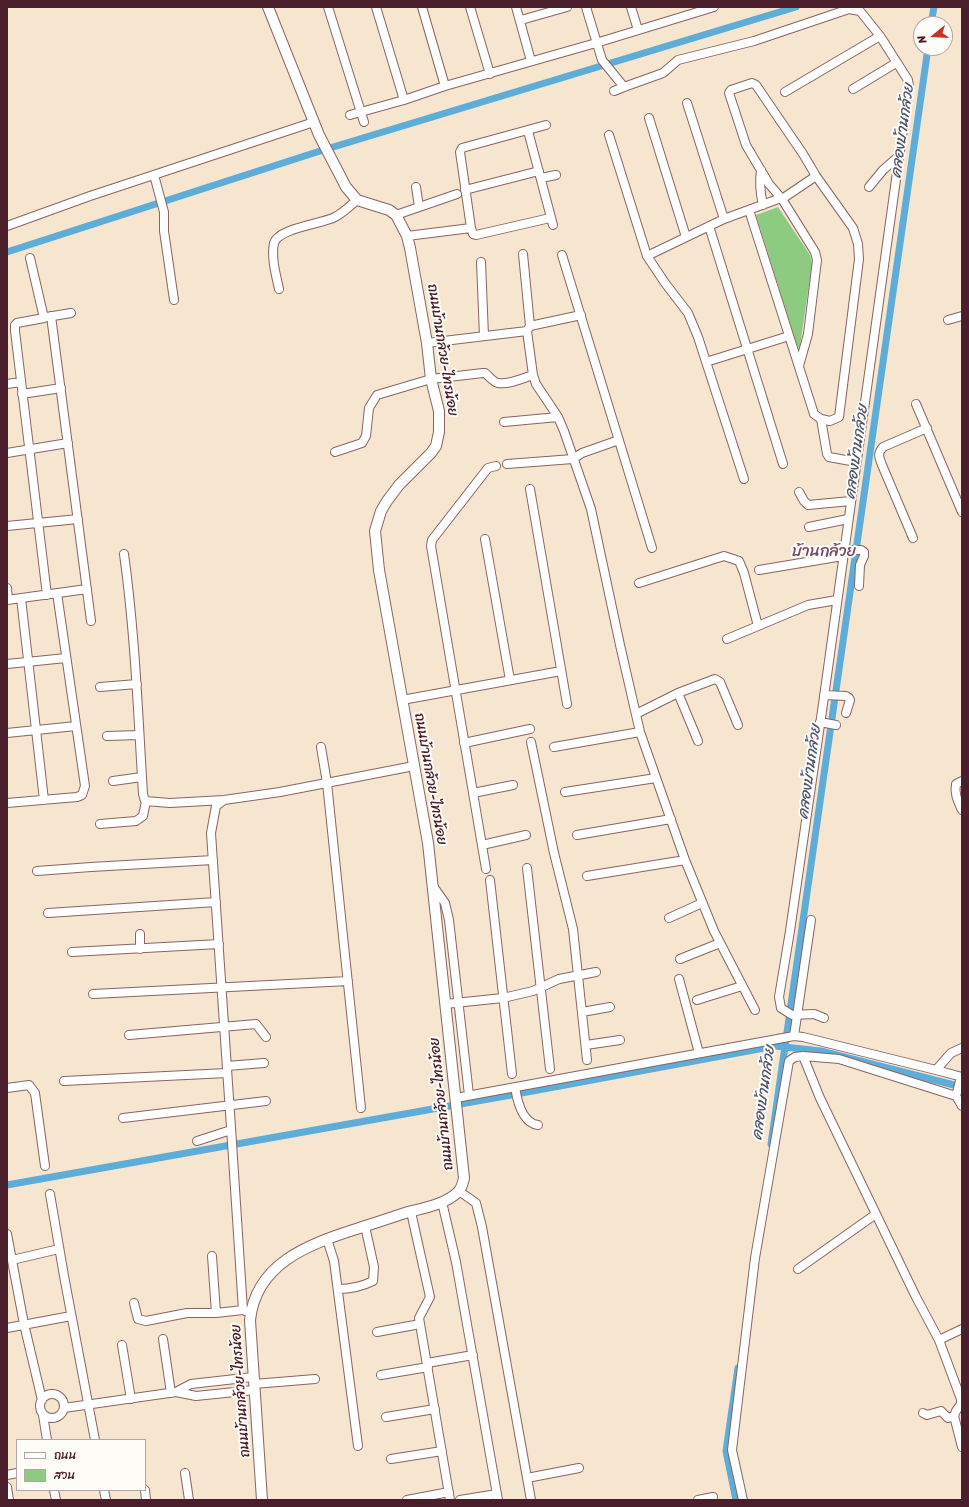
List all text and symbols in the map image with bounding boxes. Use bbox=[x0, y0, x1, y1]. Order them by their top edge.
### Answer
north arrow bbox=[913, 16, 953, 56]
text: N bbox=[912, 33, 932, 46]
water label: คลองบ้านกล้วย bbox=[888, 83, 918, 179]
street label: ถนนบ้านกล้วย-ไทรน้อย bbox=[423, 283, 461, 417]
water label: คลองบ้านกล้วย bbox=[842, 404, 872, 500]
district label: บ้านกล้วย bbox=[792, 542, 856, 562]
street label: ถนนบ้านกล้วย-ไทรน้อย bbox=[410, 712, 450, 846]
water label: คลองบ้านกล้วย bbox=[795, 724, 825, 820]
street label: ถนนบ้านกล้วย-ไทรน้อย bbox=[427, 1037, 457, 1171]
water label: คลองบ้านกล้วย bbox=[749, 1045, 779, 1141]
street label: ถนนบ้านกล้วย-ไทรน้อย bbox=[228, 1324, 254, 1458]
legend bbox=[16, 1439, 146, 1491]
text: ถนน bbox=[54, 1444, 76, 1466]
text: สวน bbox=[54, 1464, 75, 1486]

